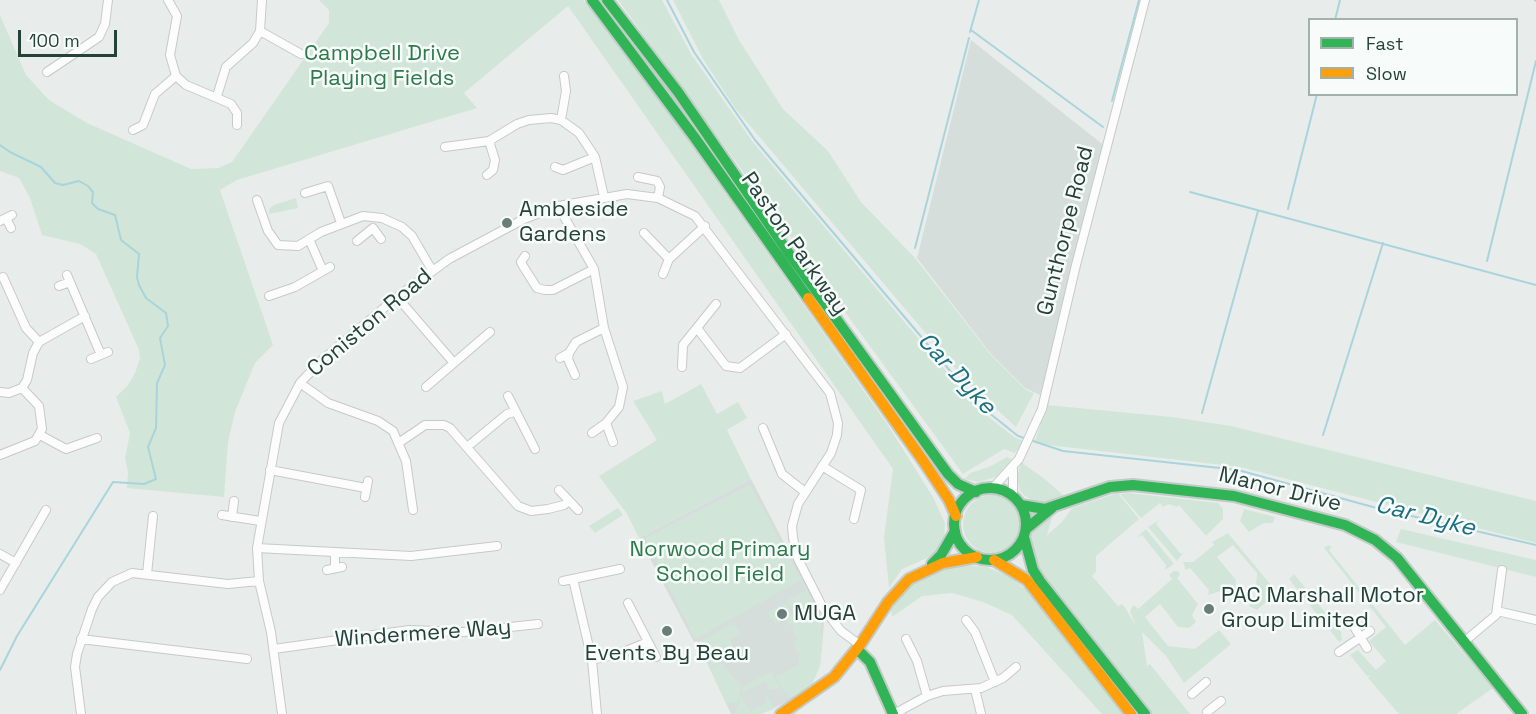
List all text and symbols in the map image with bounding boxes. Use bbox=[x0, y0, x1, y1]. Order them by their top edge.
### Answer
scale bar bbox=[21, 18, 120, 56]
legend bbox=[1308, 18, 1518, 96]
text: 100 m bbox=[29, 29, 80, 52]
text: Fast bbox=[1366, 32, 1403, 55]
park label: Campbell Drive Playing Fields bbox=[304, 41, 460, 92]
text: Slow bbox=[1366, 62, 1407, 85]
street label: Gunthorpe Road bbox=[1032, 144, 1100, 318]
street label: Paston Parkway bbox=[735, 167, 853, 321]
place label: Ambleside Gardens bbox=[519, 197, 629, 248]
marker: Ambleside Gardens bbox=[500, 216, 514, 230]
street label: Coniston Road bbox=[302, 263, 438, 383]
water label: Car Dyke bbox=[911, 327, 1001, 421]
street label: Manor Drive bbox=[1216, 462, 1344, 518]
water label: Car Dyke bbox=[1372, 491, 1478, 543]
park label: Norwood Primary School Field bbox=[629, 537, 811, 588]
place label: PAC Marshall Motor Group Limited bbox=[1221, 583, 1424, 634]
place label: MUGA bbox=[794, 601, 856, 627]
marker: PAC Marshall Motor Group Limited bbox=[1202, 602, 1216, 616]
marker: MUGA bbox=[775, 607, 789, 621]
street label: Windermere Way bbox=[334, 615, 512, 653]
marker: Events By Beau bbox=[660, 624, 674, 638]
place label: Events By Beau bbox=[585, 641, 749, 667]

